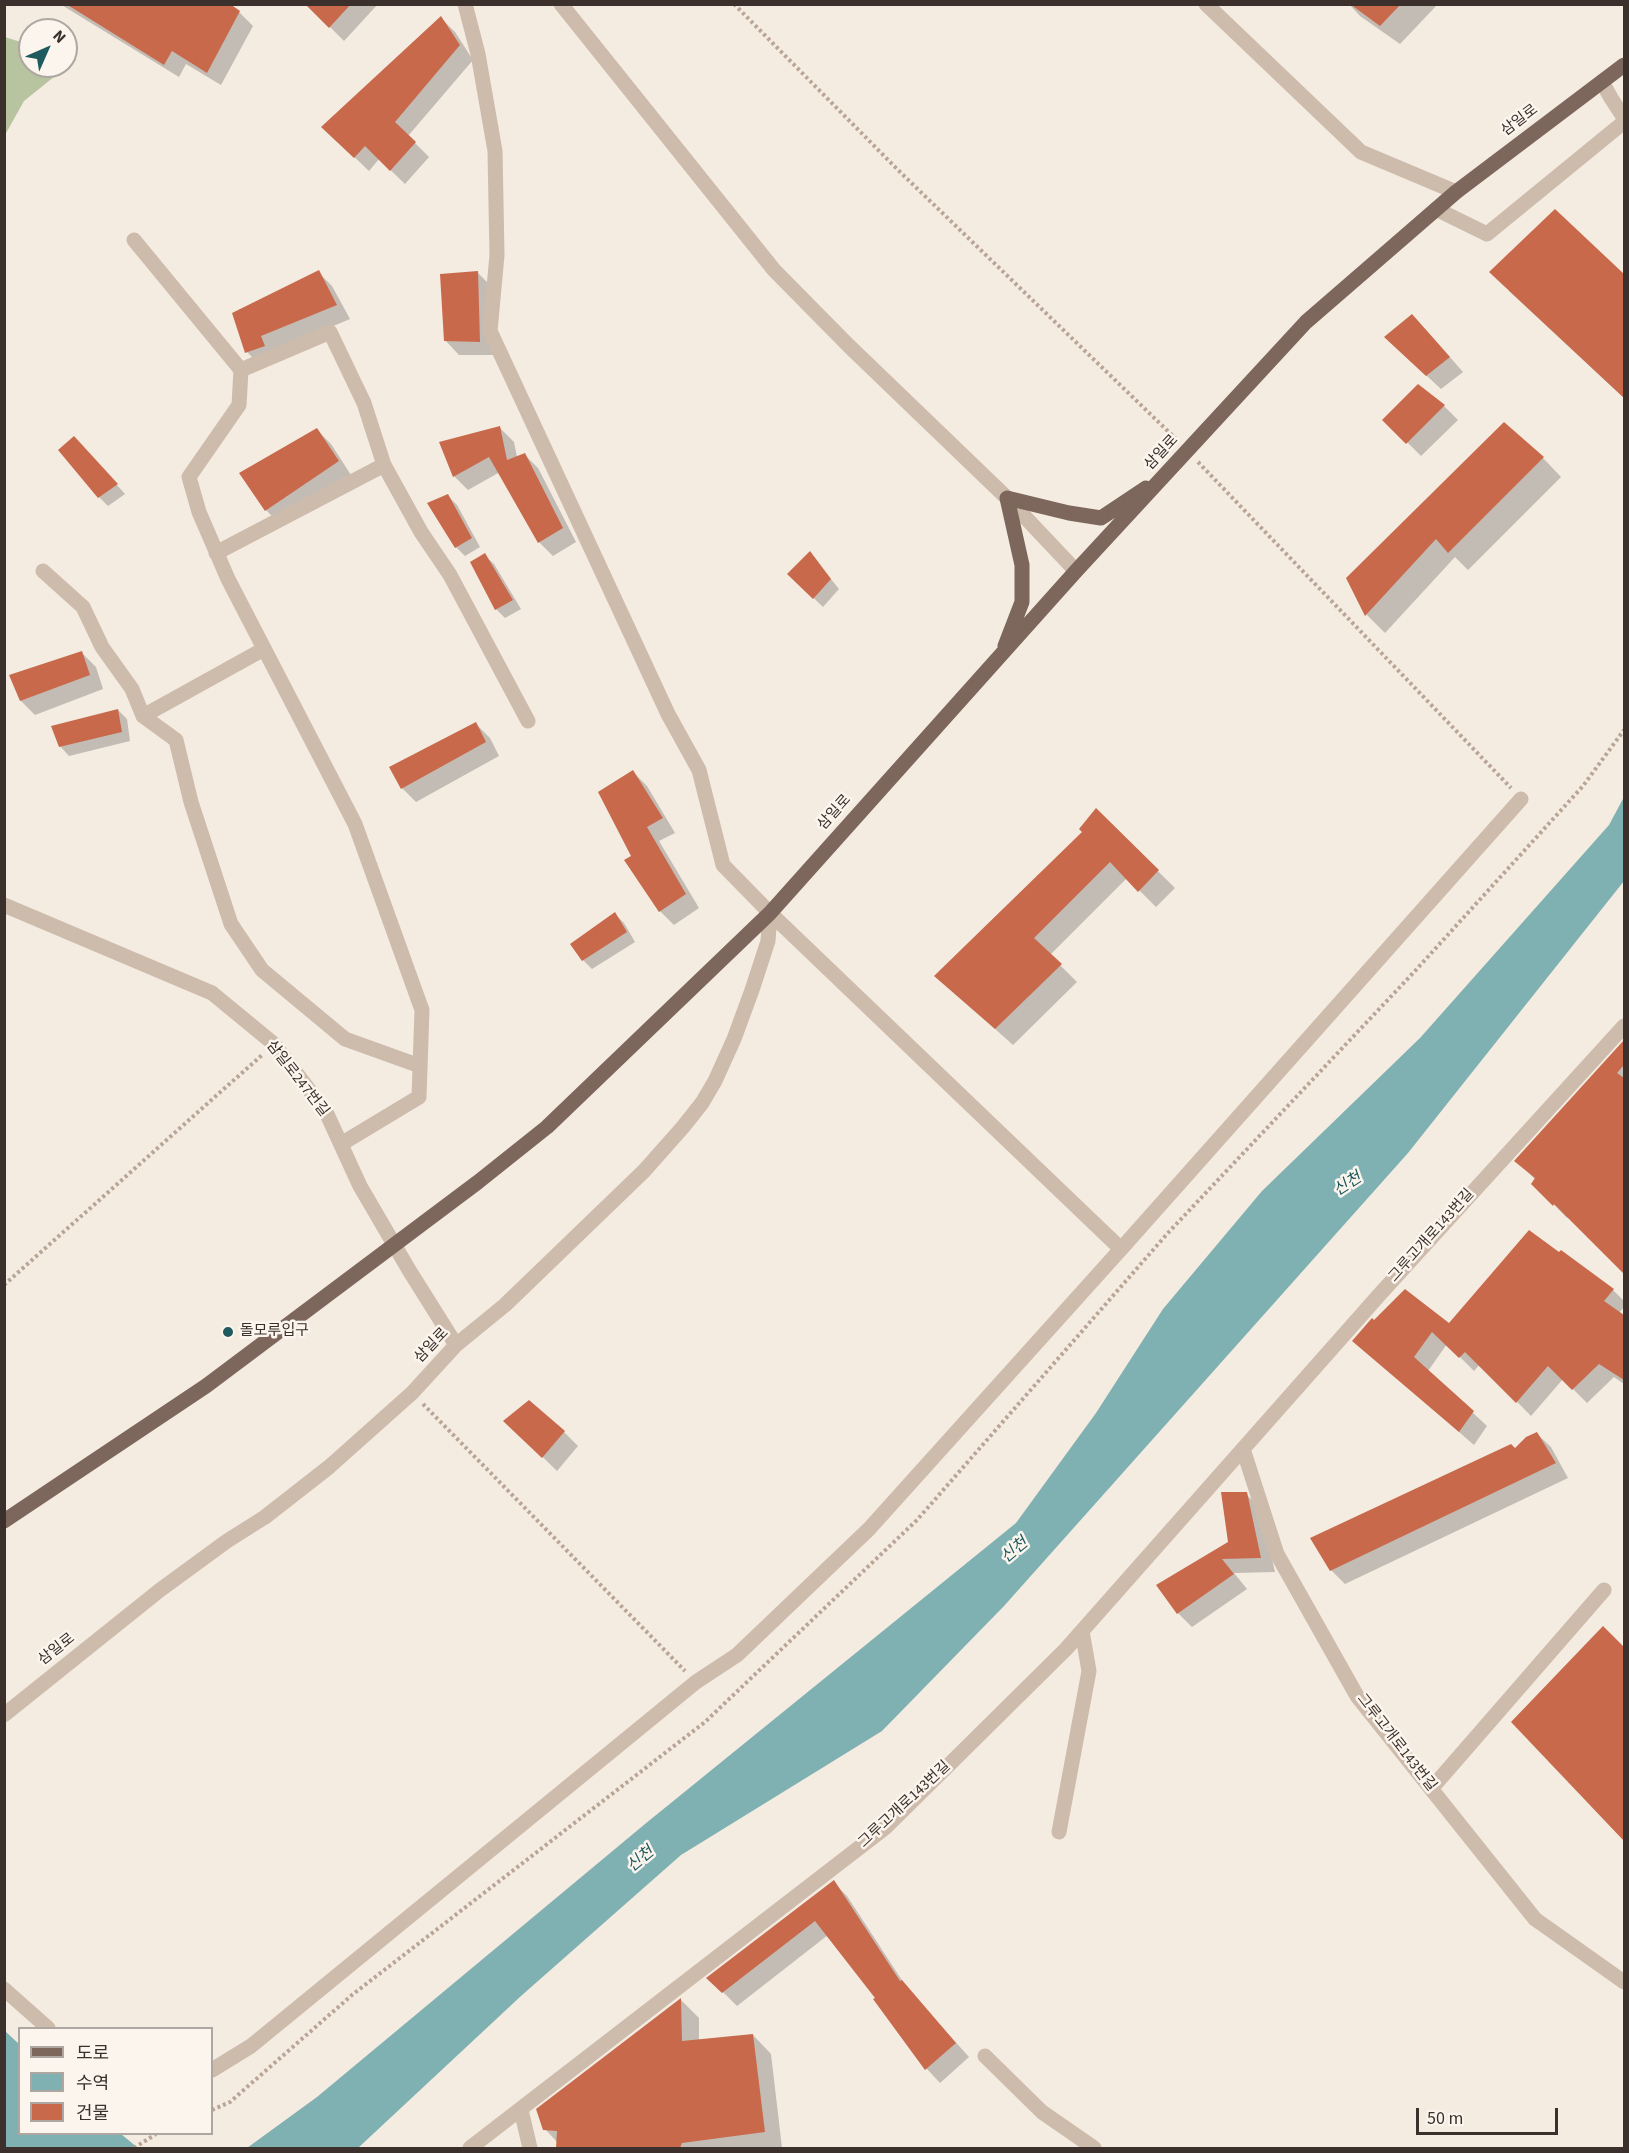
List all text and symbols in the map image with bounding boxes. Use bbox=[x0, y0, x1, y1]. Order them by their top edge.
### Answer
north arrow bbox=[18, 18, 78, 78]
text: N bbox=[48, 25, 71, 48]
street label: 삼일로 bbox=[1498, 101, 1542, 141]
street label: 삼일로 bbox=[1141, 432, 1183, 474]
street label: 삼일로 bbox=[814, 792, 856, 834]
street label: 삼일로247번길 bbox=[262, 1037, 332, 1121]
water label: 신천 bbox=[1330, 1169, 1366, 1201]
street label: 그루고개로143번길 bbox=[1386, 1186, 1478, 1286]
place label: 돌모루입구 bbox=[240, 1323, 309, 1341]
marker: 돌모루입구 bbox=[221, 1325, 235, 1339]
street label: 삼일로 bbox=[411, 1325, 453, 1367]
water label: 신천 bbox=[998, 1534, 1032, 1568]
street label: 삼일로 bbox=[35, 1630, 79, 1670]
street label: 그루고개로143번길 bbox=[1352, 1691, 1440, 1795]
street label: 그루고개로143번길 bbox=[855, 1758, 955, 1852]
water label: 신천 bbox=[624, 1843, 658, 1877]
legend bbox=[18, 2027, 213, 2135]
text: 도로 bbox=[76, 2041, 109, 2066]
text: 수역 bbox=[76, 2071, 109, 2096]
scale bar bbox=[1419, 2096, 1562, 2134]
text: 건물 bbox=[76, 2101, 109, 2126]
text: 50 m bbox=[1427, 2106, 1463, 2131]

